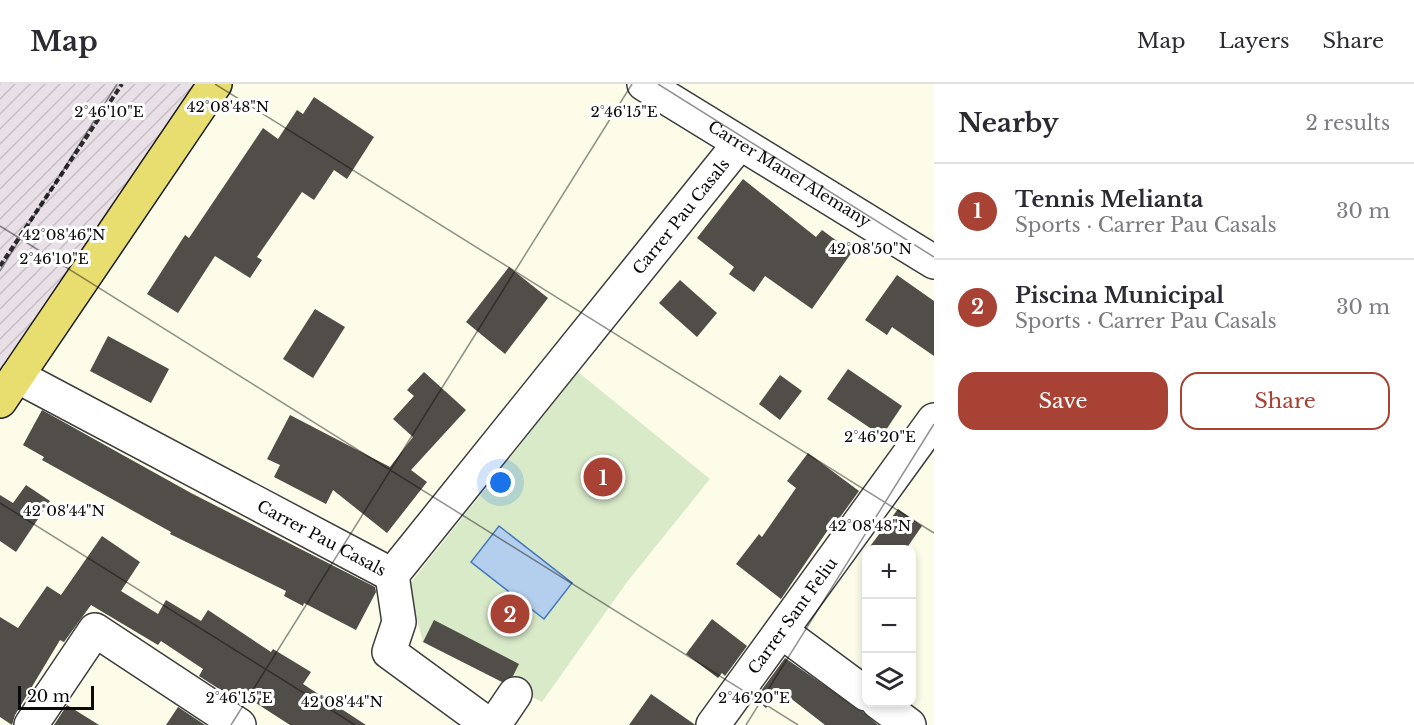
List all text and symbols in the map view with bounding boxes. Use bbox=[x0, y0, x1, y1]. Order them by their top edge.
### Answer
text: Map bbox=[30, 24, 98, 59]
text: Map bbox=[1137, 28, 1186, 54]
text: Layers bbox=[1219, 28, 1290, 54]
text: Share bbox=[1323, 28, 1384, 54]
text: 42°08'48"N bbox=[187, 97, 269, 116]
text: 2°46'10"E bbox=[74, 102, 144, 121]
text: 2°46'15"E bbox=[590, 102, 658, 121]
text: Nearby bbox=[958, 107, 1059, 139]
text: 2 results bbox=[1306, 111, 1390, 135]
street label: Carrer Manel Alemany bbox=[705, 116, 875, 231]
street label: Carrer Pau Casals bbox=[628, 154, 733, 278]
text: Tennis Melianta bbox=[1015, 186, 1203, 213]
text: 1 bbox=[973, 199, 982, 223]
text: 30 m bbox=[1336, 199, 1390, 223]
text: Sports · Carrer Pau Casals bbox=[1015, 213, 1277, 237]
text: 42°08'46"N bbox=[22, 225, 106, 244]
text: 42°08'50"N bbox=[828, 239, 912, 258]
text: 2°46'10"E bbox=[19, 249, 89, 268]
text: Piscina Municipal bbox=[1015, 282, 1224, 309]
text: 2 bbox=[971, 295, 984, 319]
text: 30 m bbox=[1336, 295, 1390, 319]
text: Sports · Carrer Pau Casals bbox=[1015, 309, 1277, 333]
button: Save bbox=[958, 372, 1168, 430]
button: Share bbox=[1180, 372, 1390, 430]
text: 2°46'20"E bbox=[844, 427, 916, 446]
pin: 1 bbox=[584, 454, 622, 500]
your location bbox=[486, 468, 515, 497]
street label: Carrer Pau Casals bbox=[254, 495, 390, 580]
text: 42°08'44"N bbox=[23, 501, 105, 520]
text: 42°08'48"N bbox=[829, 516, 911, 535]
map controls bbox=[862, 545, 916, 707]
button: + bbox=[862, 545, 916, 599]
street label: Carrer Sant Feliu bbox=[743, 553, 841, 678]
pin: 2 bbox=[490, 592, 530, 636]
button: − bbox=[862, 599, 916, 653]
button: layers bbox=[862, 653, 916, 707]
scale bar bbox=[18, 683, 94, 710]
text: 20 m bbox=[27, 686, 70, 706]
text: 2°46'15"E bbox=[205, 688, 273, 707]
text: 2°46'20"E bbox=[718, 688, 790, 707]
text: 42°08'44"N bbox=[301, 692, 383, 711]

